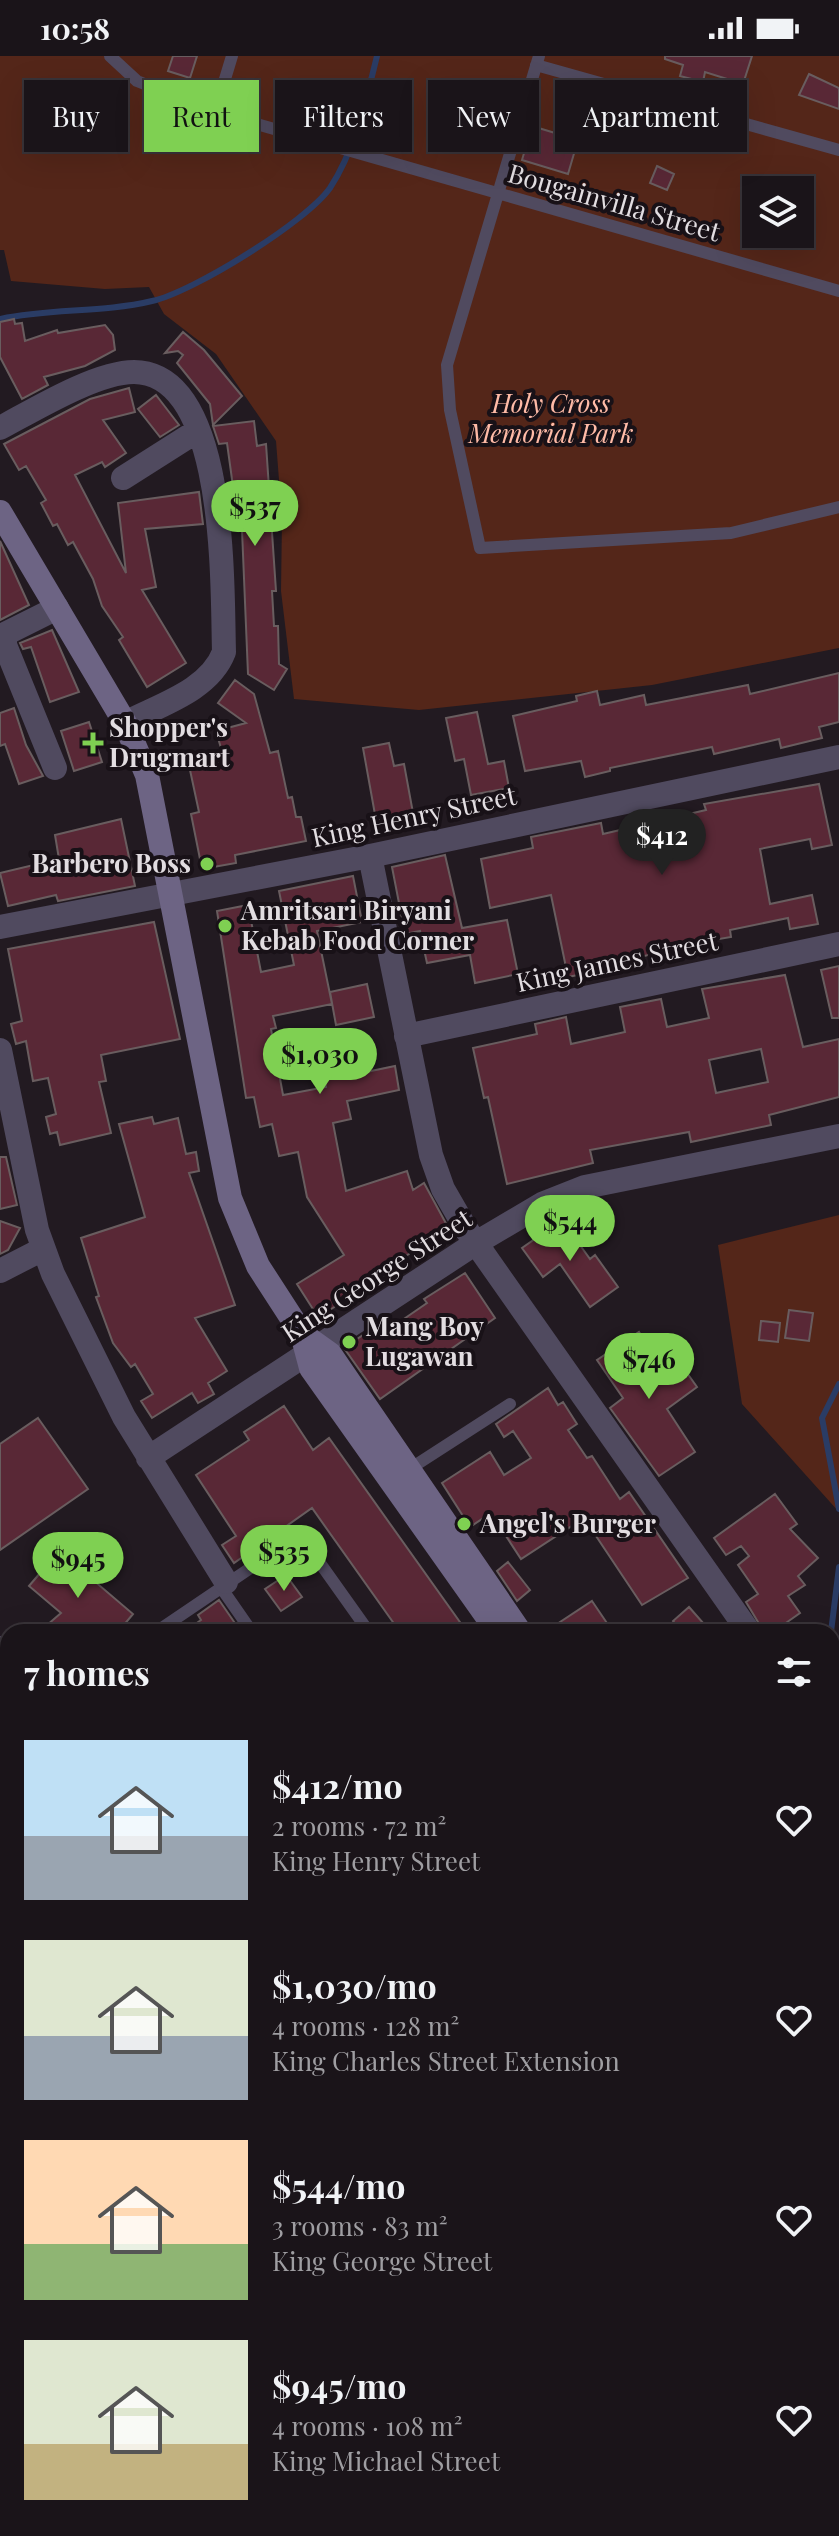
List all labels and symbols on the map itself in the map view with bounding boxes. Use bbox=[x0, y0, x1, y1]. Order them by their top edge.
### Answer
street label: Bougainvilla Street bbox=[504, 155, 725, 249]
park label: Holy Cross Memorial Park bbox=[467, 385, 634, 450]
pin: $537 bbox=[208, 480, 302, 548]
place label: Shopper's Drugmart bbox=[109, 709, 231, 774]
marker: Shopper's Drugmart bbox=[84, 734, 102, 752]
street label: King Henry Street bbox=[308, 777, 520, 854]
pin: $412 bbox=[615, 809, 709, 877]
place label: Barbero Boss bbox=[32, 845, 191, 880]
marker: Barbero Boss bbox=[198, 855, 216, 873]
place label: Amritsari Biryani Kebab Food Corner bbox=[240, 892, 474, 957]
marker: Amritsari Biryani Kebab Food Corner bbox=[216, 917, 234, 935]
street label: King James Street bbox=[513, 922, 721, 999]
pin: $1,030 bbox=[255, 1028, 385, 1096]
pin: $544 bbox=[523, 1195, 617, 1263]
street label: King George Street bbox=[274, 1200, 479, 1349]
place label: Mang Boy Lugawan bbox=[365, 1308, 484, 1373]
marker: Mang Boy Lugawan bbox=[340, 1333, 358, 1351]
pin: $746 bbox=[602, 1333, 696, 1401]
place label: Angel's Burger bbox=[479, 1505, 656, 1540]
marker: Angel's Burger bbox=[455, 1515, 473, 1533]
pin: $535 bbox=[237, 1525, 331, 1593]
pin: $945 bbox=[31, 1532, 125, 1600]

